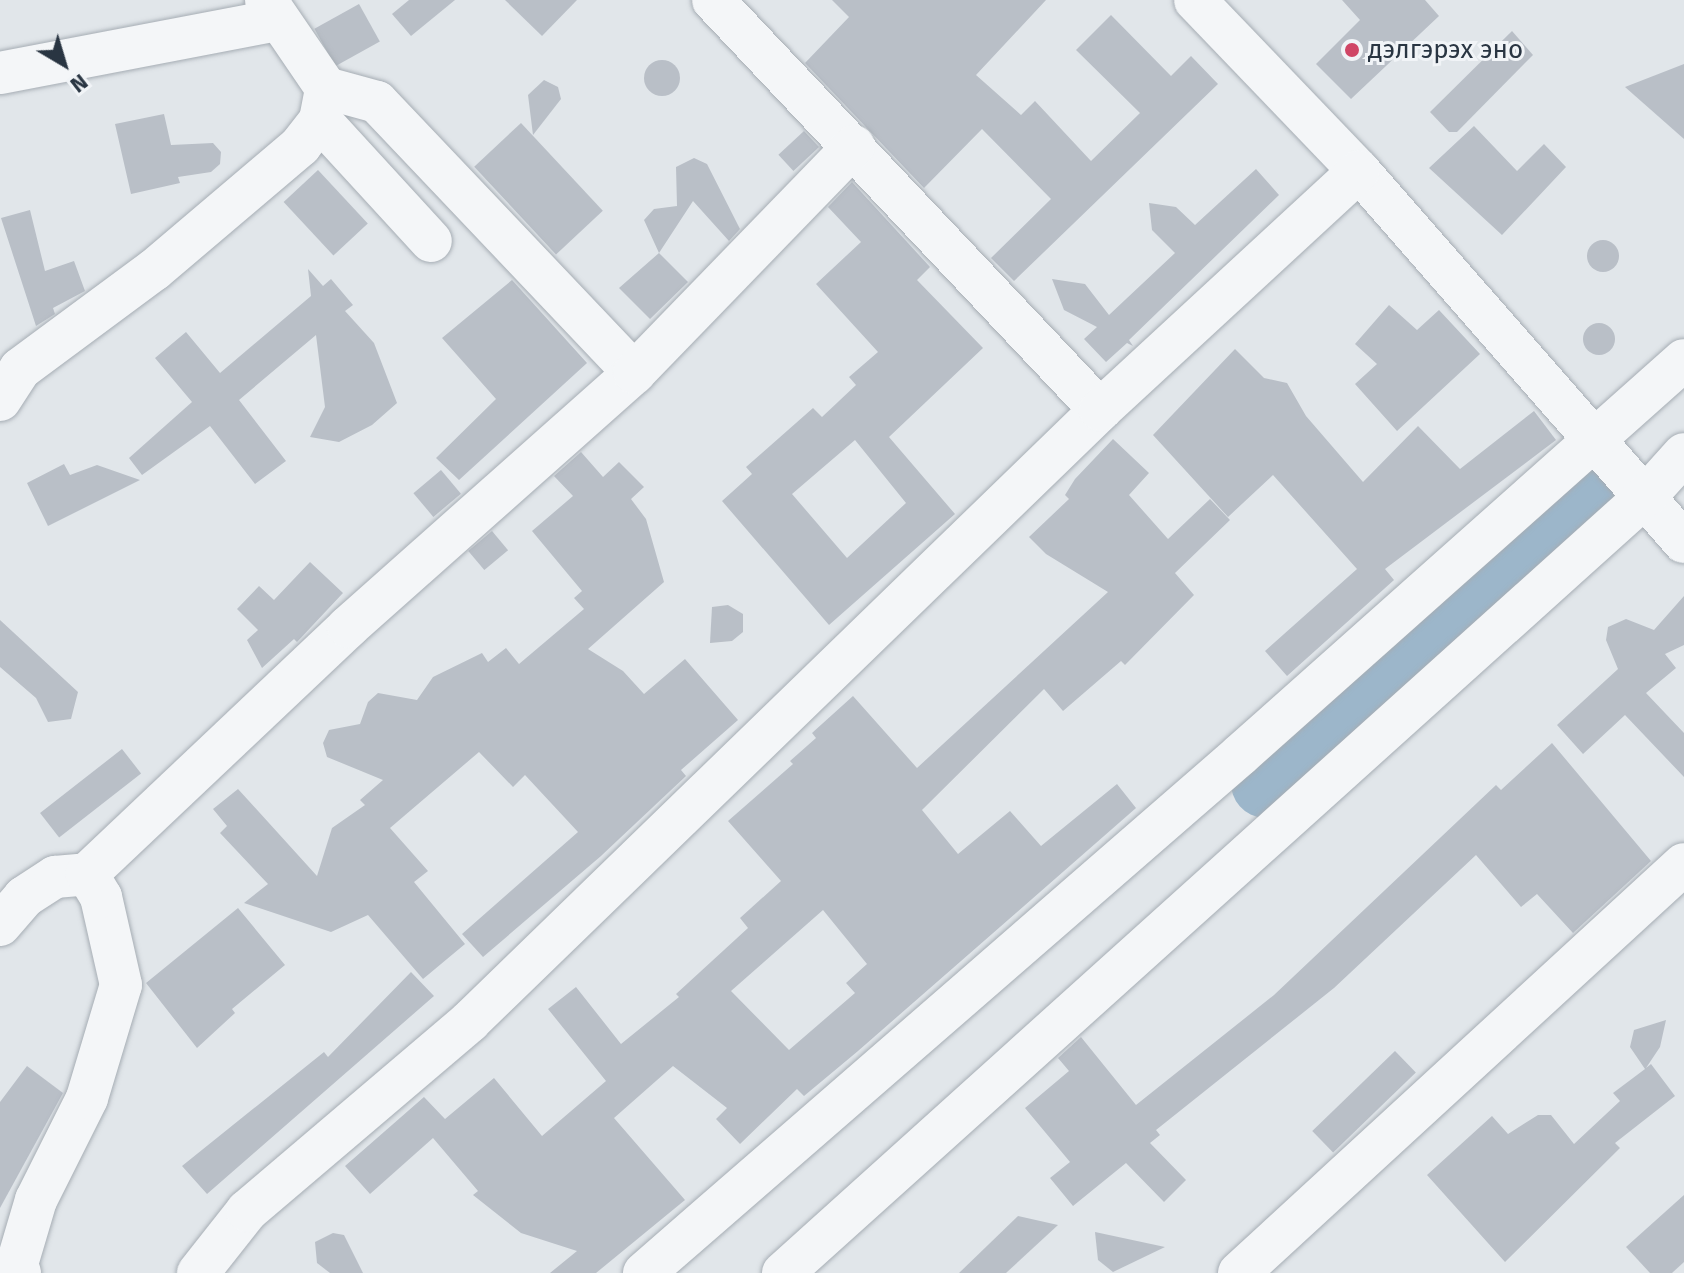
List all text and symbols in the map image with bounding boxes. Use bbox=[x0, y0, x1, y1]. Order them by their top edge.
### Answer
north arrow bbox=[24, 24, 104, 104]
place label: дэлгэрэх эно bbox=[1368, 34, 1523, 66]
marker: дэлгэрэх эно bbox=[1343, 41, 1361, 59]
text: N bbox=[65, 68, 93, 98]

